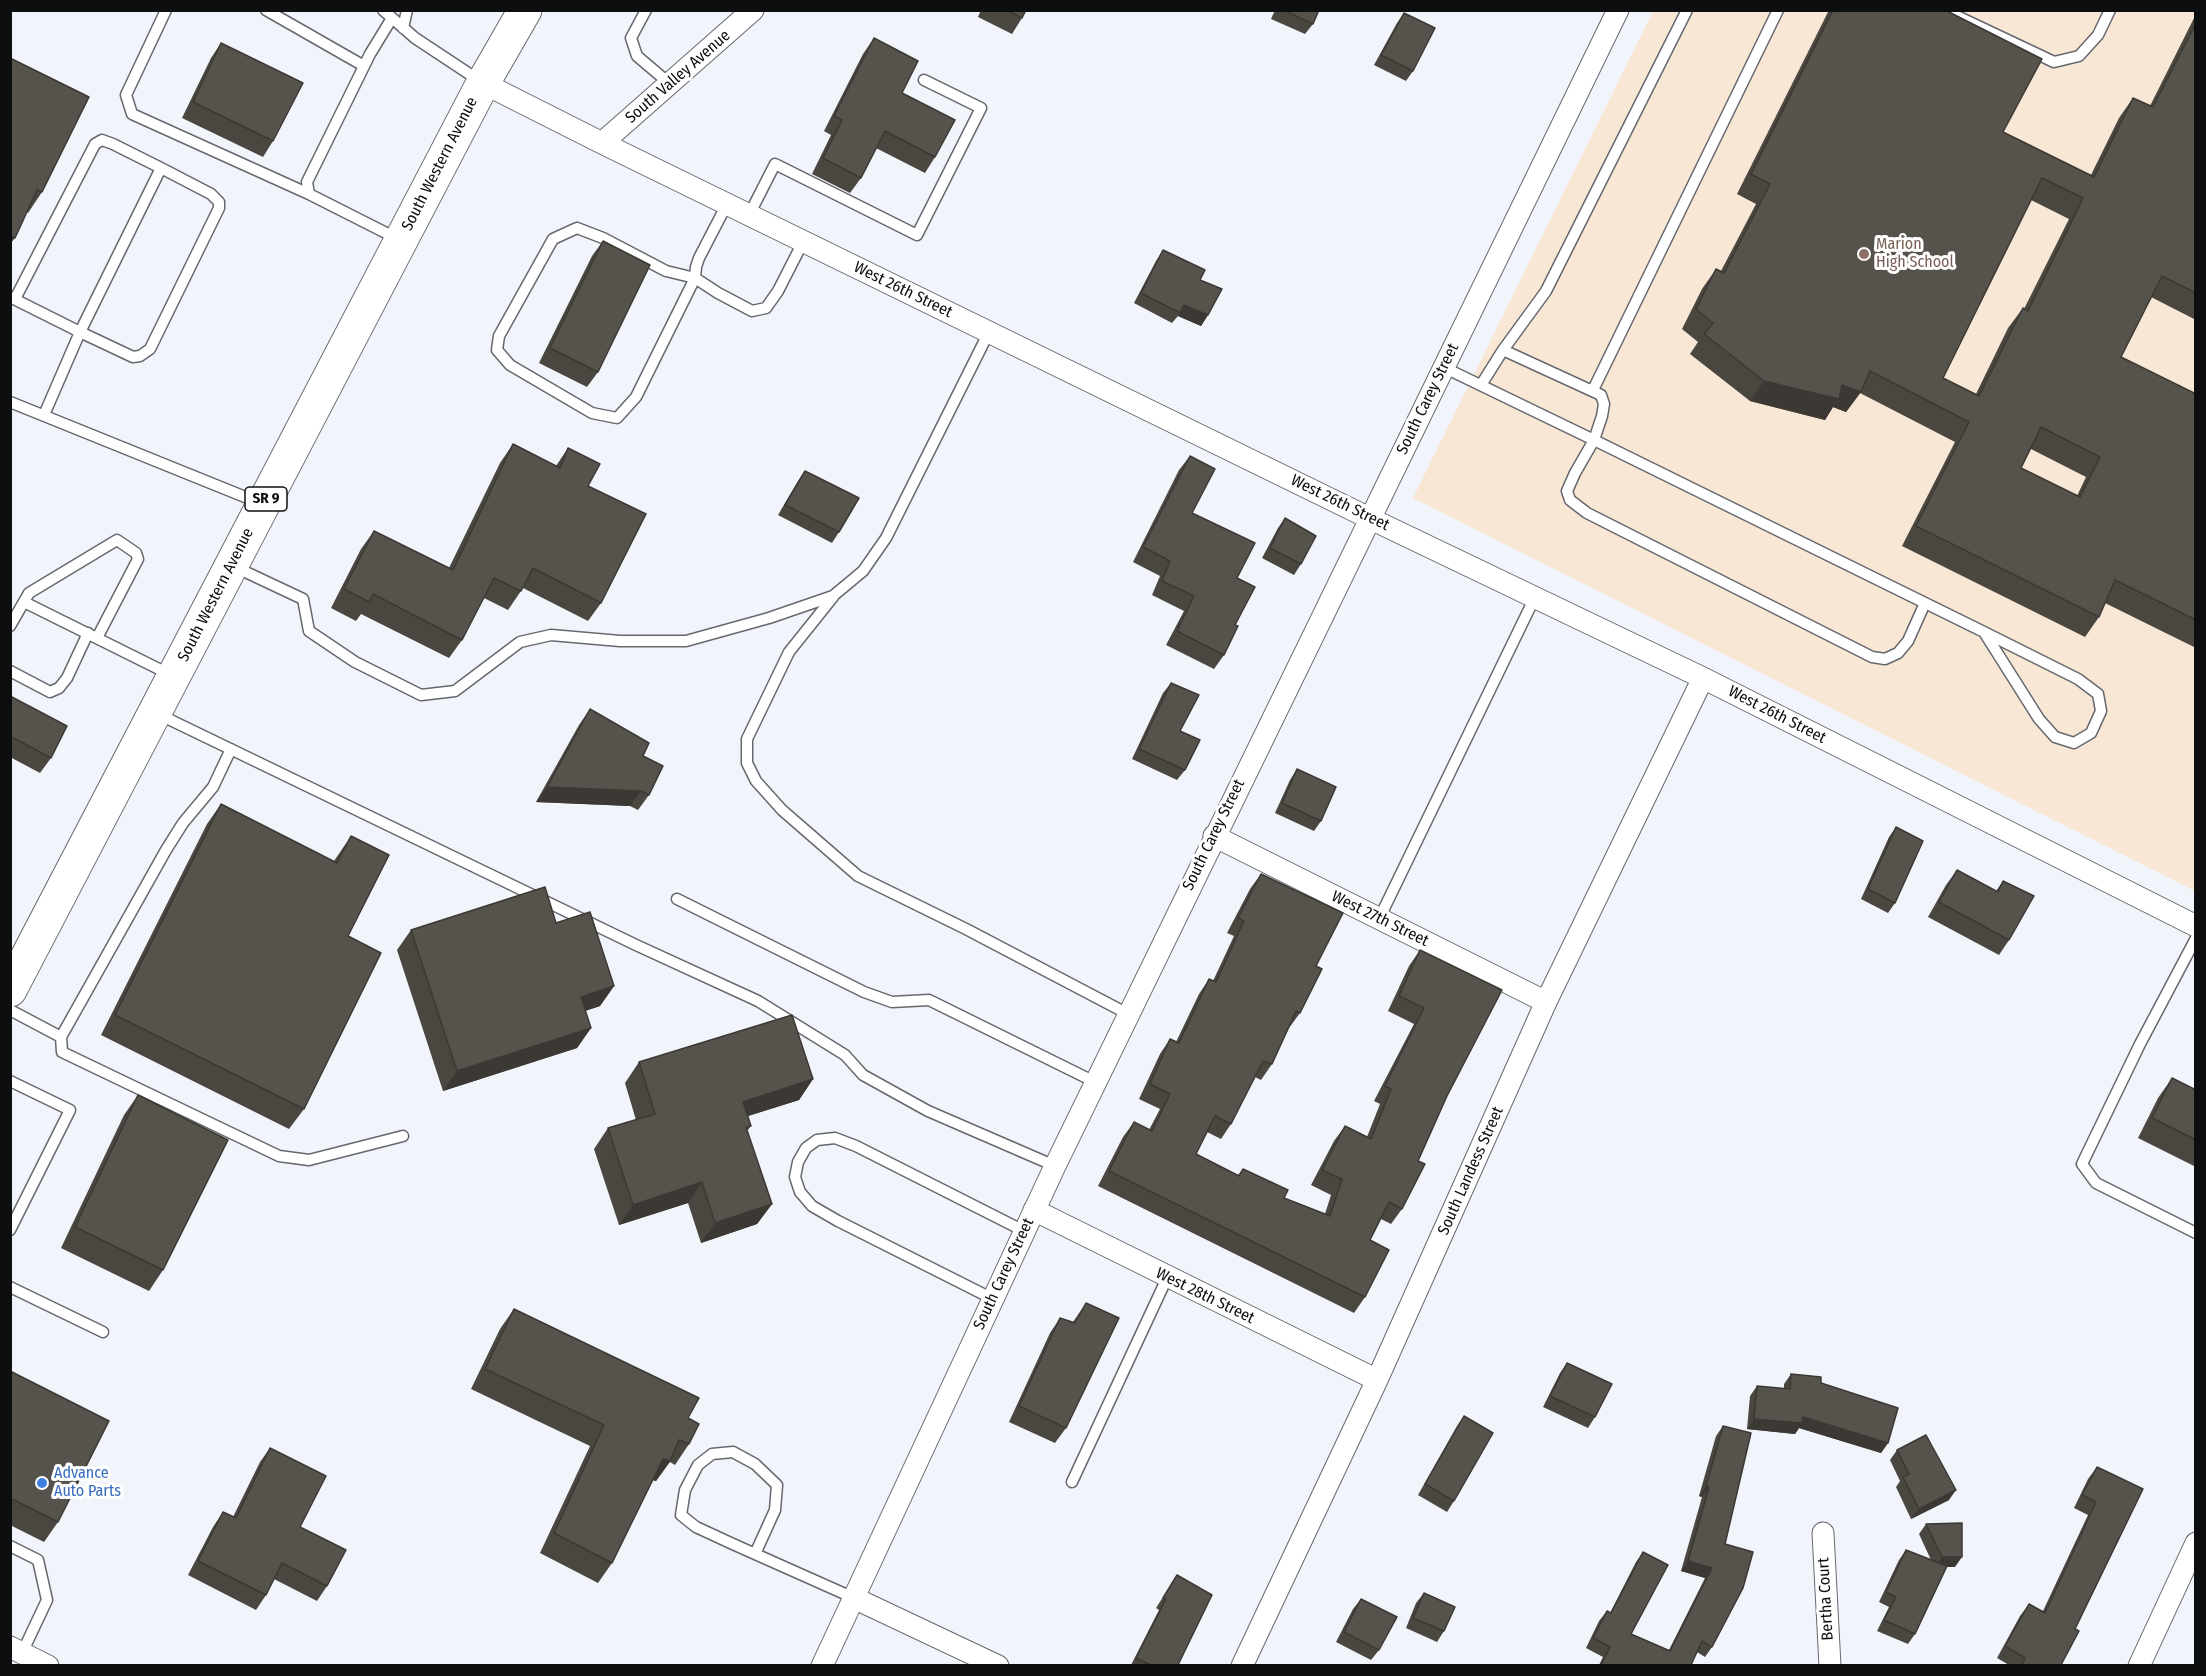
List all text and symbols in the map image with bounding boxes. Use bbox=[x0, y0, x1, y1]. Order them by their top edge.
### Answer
street label: South Valley Avenue bbox=[622, 26, 734, 128]
street label: South Western Avenue bbox=[398, 94, 482, 234]
place label: Marion High School bbox=[1876, 235, 1954, 273]
marker: Marion High School bbox=[1857, 247, 1871, 261]
street label: West 26th Street bbox=[851, 258, 955, 322]
street label: South Carey Street bbox=[1393, 340, 1463, 458]
street label: West 26th Street bbox=[1288, 471, 1392, 535]
road number: SR 9 bbox=[245, 487, 287, 511]
street label: South Western Avenue bbox=[174, 525, 258, 665]
street label: West 26th Street bbox=[1725, 682, 1829, 748]
street label: South Carey Street bbox=[1179, 776, 1249, 894]
street label: West 27th Street bbox=[1328, 887, 1432, 951]
street label: South Landess Street bbox=[1434, 1104, 1508, 1238]
street label: South Carey Street bbox=[970, 1215, 1038, 1333]
street label: West 28th Street bbox=[1153, 1264, 1257, 1328]
place label: Advance Auto Parts bbox=[54, 1464, 121, 1502]
marker: Advance Auto Parts bbox=[35, 1476, 49, 1490]
street label: Bertha Court bbox=[1814, 1557, 1838, 1641]

